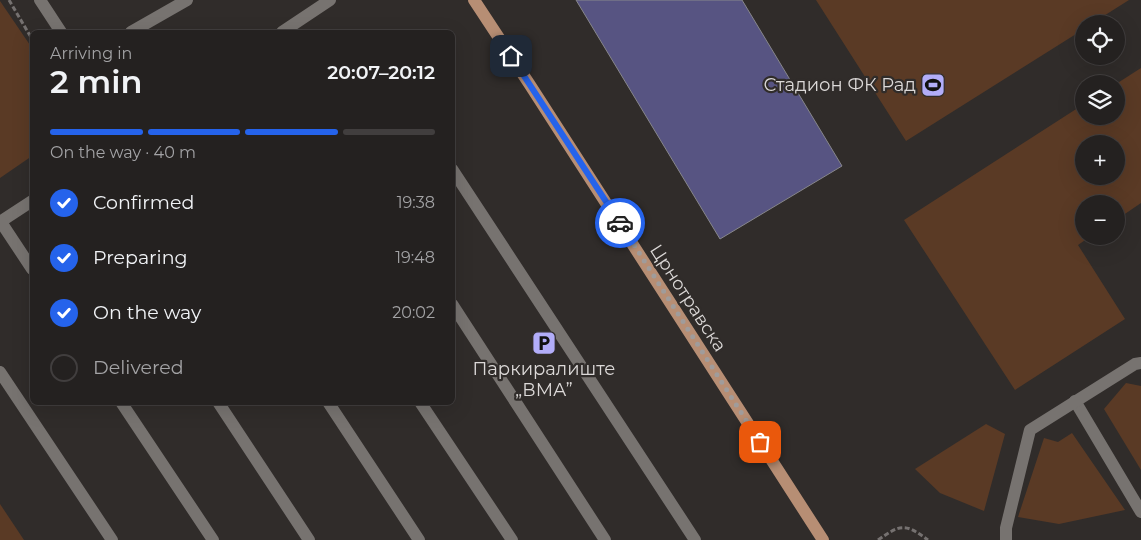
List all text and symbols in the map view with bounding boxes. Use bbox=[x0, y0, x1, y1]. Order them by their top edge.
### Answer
map controls bbox=[1075, 15, 1125, 245]
button: locate bbox=[1075, 15, 1125, 65]
pin bbox=[490, 35, 532, 77]
icon: home bbox=[497, 42, 525, 70]
text: Arriving in bbox=[50, 44, 132, 63]
text: 20:07–20:12 bbox=[327, 61, 435, 84]
text: 2 min bbox=[50, 62, 142, 101]
sports icon: Стадион ФК Рад bbox=[920, 72, 946, 98]
place label: Стадион ФК Рад bbox=[763, 74, 916, 96]
button: layers bbox=[1075, 75, 1125, 125]
button: + bbox=[1075, 135, 1125, 185]
text: On the way · 40 m bbox=[50, 143, 196, 162]
icon: check bbox=[50, 189, 78, 217]
text: Confirmed bbox=[93, 191, 194, 214]
text: 19:38 bbox=[397, 193, 435, 212]
button: − bbox=[1075, 195, 1125, 245]
courier bbox=[595, 198, 645, 248]
icon: car bbox=[606, 209, 634, 237]
street label: Црнотравска bbox=[645, 240, 731, 356]
icon: check bbox=[50, 244, 78, 272]
text: Preparing bbox=[93, 246, 188, 269]
text: 19:48 bbox=[395, 248, 435, 267]
icon: check bbox=[50, 299, 78, 327]
text: On the way bbox=[93, 301, 201, 324]
text: 20:02 bbox=[392, 303, 435, 322]
parking icon: Паркиралиште „ВМА” bbox=[531, 330, 557, 356]
text: Delivered bbox=[93, 356, 184, 379]
place label: Паркиралиште „ВМА” bbox=[473, 358, 616, 401]
pin bbox=[739, 421, 781, 463]
icon: bag bbox=[746, 428, 774, 456]

